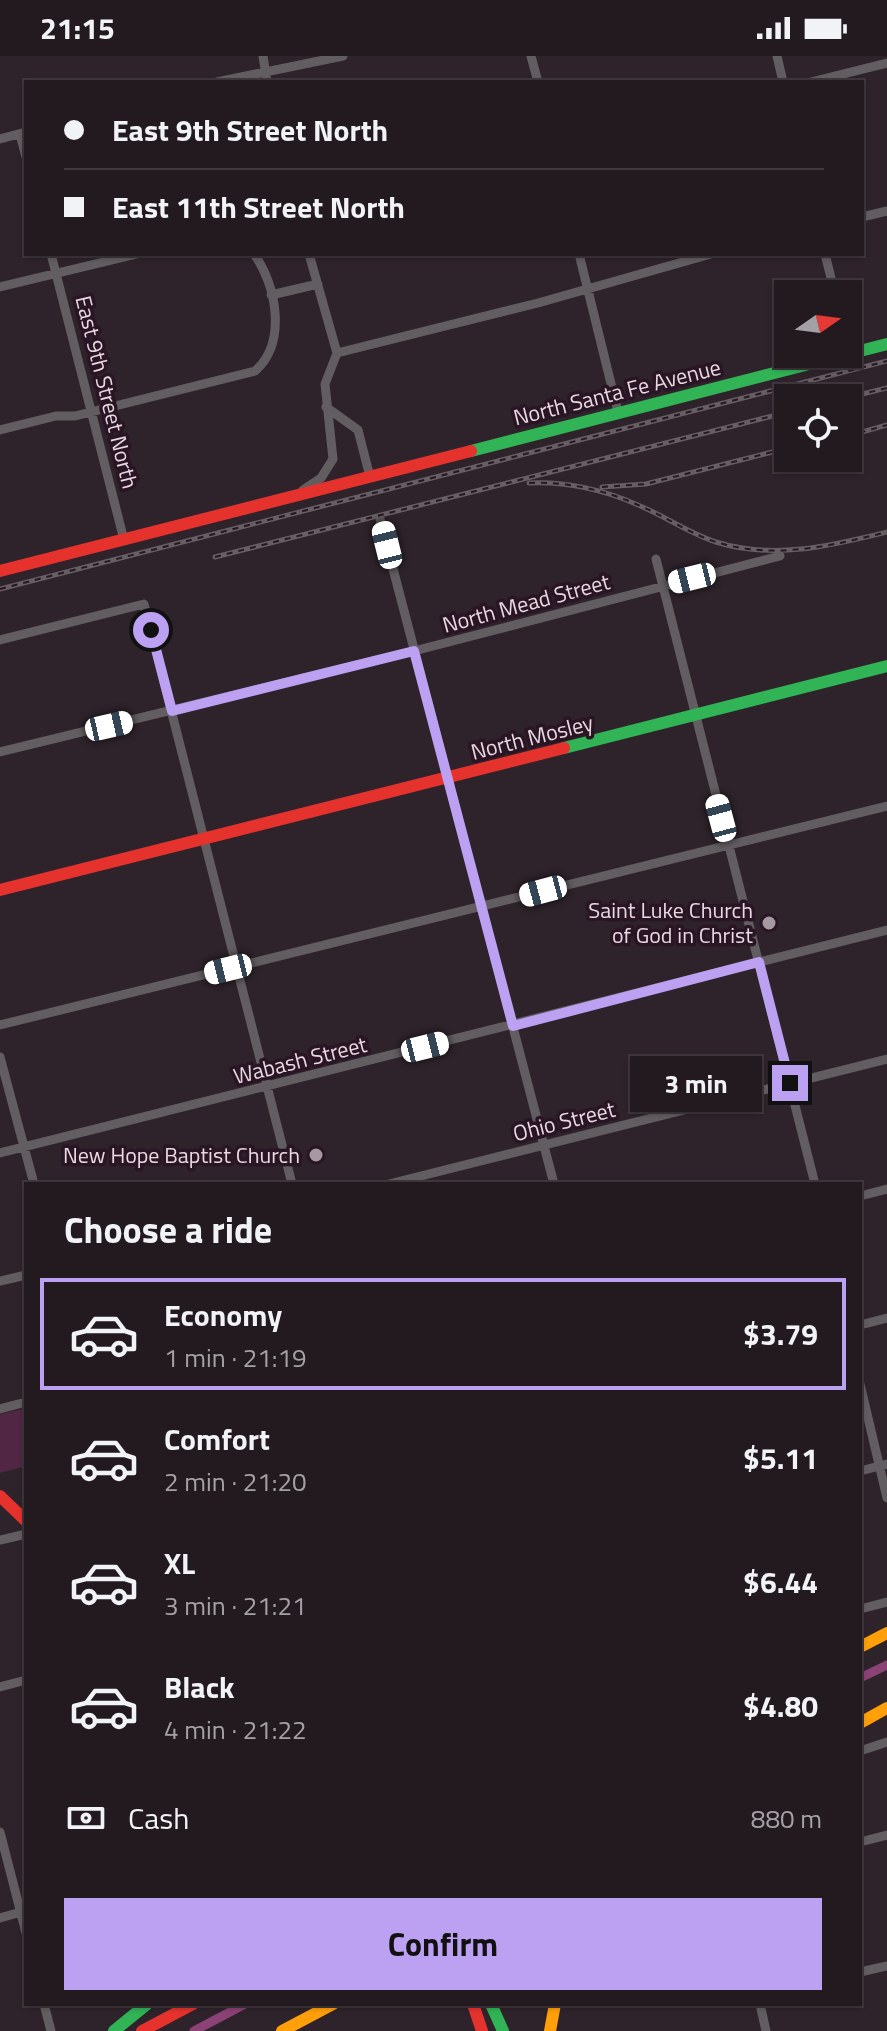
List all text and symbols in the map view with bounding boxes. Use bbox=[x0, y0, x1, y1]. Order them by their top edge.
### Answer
text: 21:15 bbox=[40, 5, 115, 51]
text: East 9th Street North bbox=[112, 107, 388, 153]
text: East 11th Street North bbox=[112, 184, 405, 230]
north arrow bbox=[774, 280, 862, 368]
map controls bbox=[774, 280, 862, 472]
street label: East 9th Street North bbox=[67, 292, 147, 492]
street label: North Santa Fe Avenue bbox=[510, 350, 724, 434]
button: locate bbox=[774, 384, 862, 472]
car bbox=[370, 519, 404, 571]
car bbox=[666, 561, 718, 595]
street label: North Mead Street bbox=[438, 564, 614, 642]
route start bbox=[133, 612, 169, 648]
street label: North Mosley bbox=[467, 705, 597, 769]
car bbox=[83, 709, 135, 743]
car bbox=[703, 792, 739, 844]
car bbox=[517, 873, 569, 909]
place label: Saint Luke Church of God in Christ bbox=[588, 893, 753, 952]
marker: Saint Luke Church of God in Christ bbox=[760, 914, 778, 932]
car bbox=[202, 952, 254, 986]
street label: Wabash Street bbox=[230, 1027, 371, 1093]
car bbox=[399, 1030, 451, 1064]
callout: 3 min bbox=[630, 1055, 762, 1111]
text: 3 min bbox=[664, 1064, 728, 1103]
route end bbox=[772, 1065, 808, 1101]
street label: Ohio Street bbox=[509, 1092, 619, 1150]
place label: New Hope Baptist Church bbox=[63, 1138, 300, 1172]
marker: New Hope Baptist Church bbox=[307, 1146, 325, 1164]
text: Choose a ride bbox=[64, 1202, 272, 1257]
text: Economy bbox=[164, 1292, 282, 1338]
icon: car bbox=[68, 1298, 140, 1370]
text: $3.79 bbox=[743, 1311, 818, 1357]
text: 1 min · 21:19 bbox=[164, 1338, 307, 1377]
text: Comfort bbox=[164, 1416, 270, 1462]
icon: car bbox=[68, 1422, 140, 1494]
text: $5.11 bbox=[743, 1435, 818, 1481]
text: 2 min · 21:20 bbox=[164, 1462, 307, 1501]
text: XL bbox=[164, 1540, 195, 1586]
icon: car bbox=[68, 1546, 140, 1618]
text: $6.44 bbox=[743, 1559, 818, 1605]
text: 3 min · 21:21 bbox=[164, 1586, 307, 1625]
text: Black bbox=[164, 1664, 235, 1710]
icon: car bbox=[68, 1670, 140, 1742]
text: $4.80 bbox=[743, 1683, 818, 1729]
text: 4 min · 21:22 bbox=[164, 1710, 307, 1749]
text: Cash bbox=[128, 1795, 189, 1841]
icon: cash bbox=[64, 1796, 108, 1840]
text: 880 m bbox=[751, 1799, 822, 1838]
button: Confirm bbox=[64, 1898, 822, 1990]

